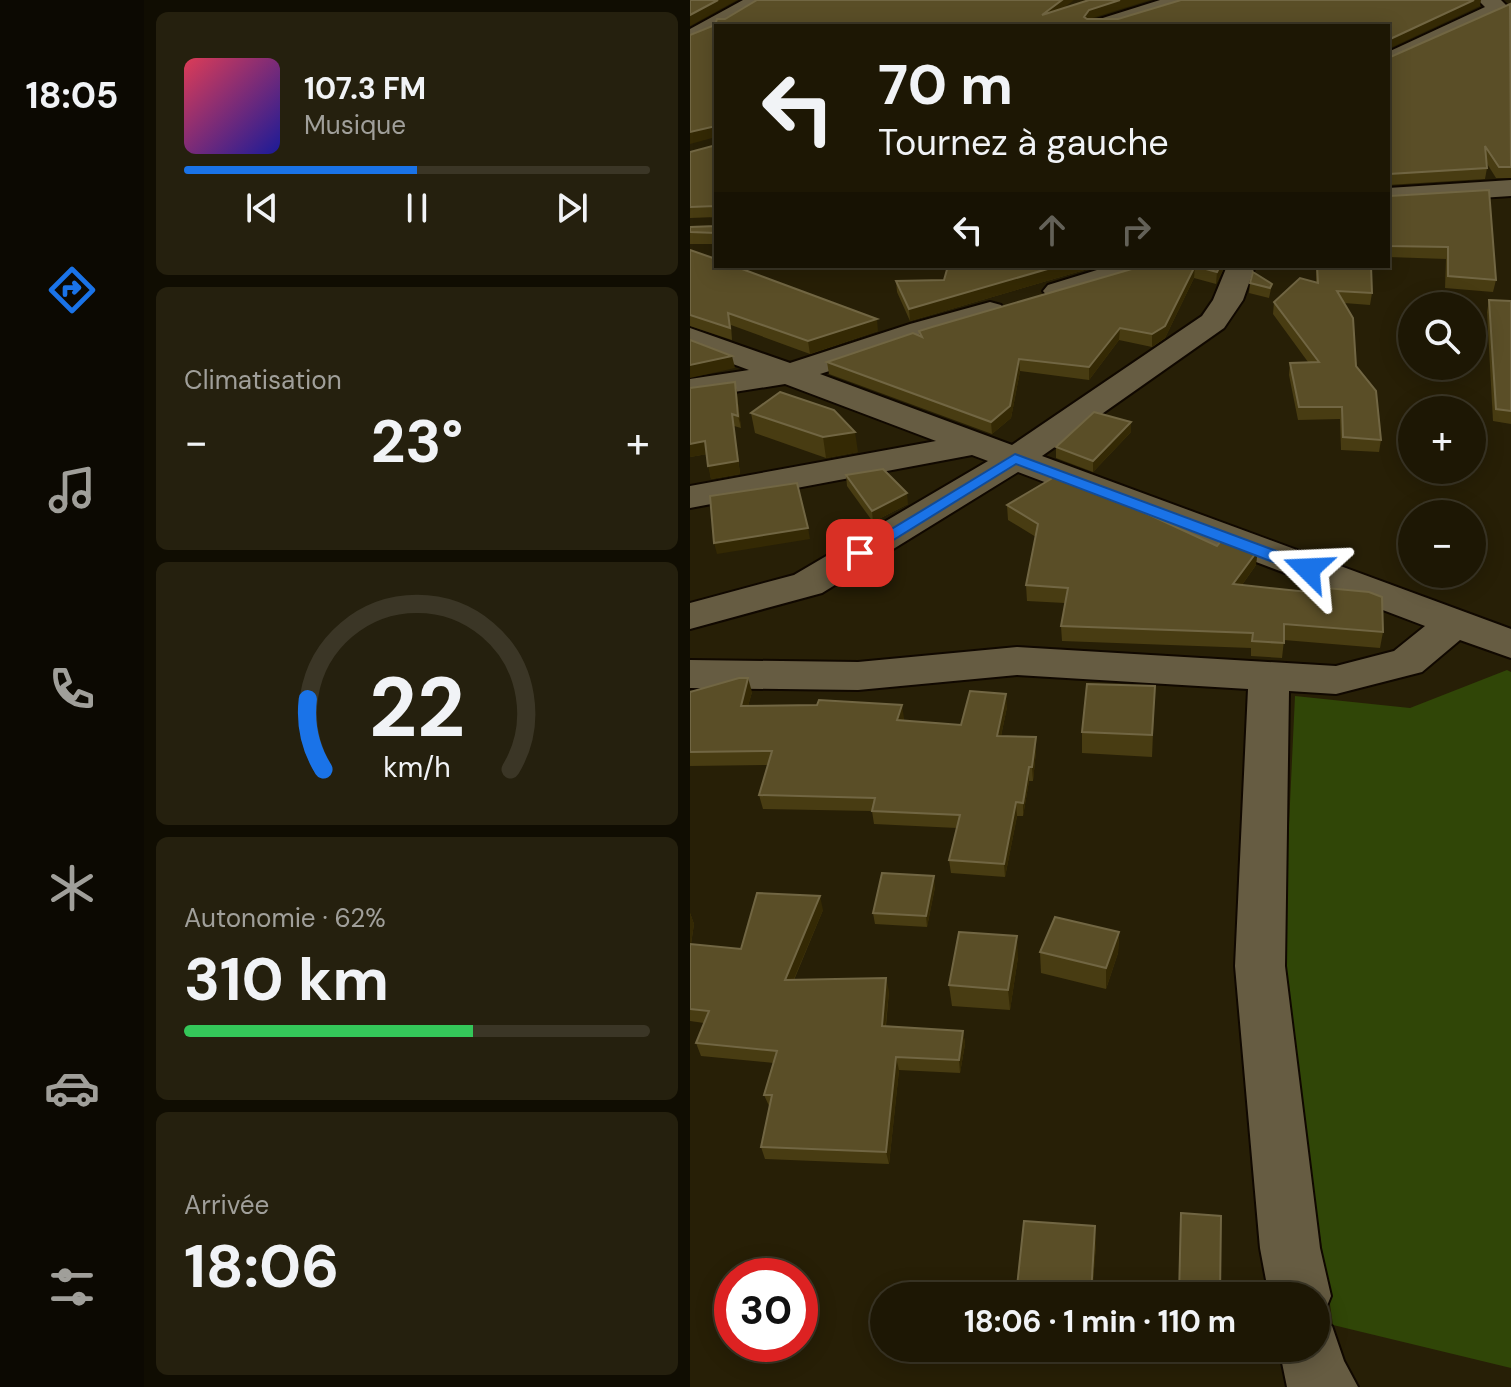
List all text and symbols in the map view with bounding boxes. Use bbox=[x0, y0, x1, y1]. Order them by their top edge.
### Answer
text: 70 m bbox=[878, 48, 1013, 121]
icon: left bbox=[746, 56, 850, 160]
text: 107.3 FM bbox=[304, 69, 426, 108]
text: 18:05 bbox=[26, 72, 118, 119]
text: Musique bbox=[304, 108, 406, 142]
text: Tournez à gauche bbox=[878, 119, 1169, 166]
icon: previous bbox=[240, 186, 284, 230]
icon: pause bbox=[395, 186, 439, 230]
icon: next bbox=[550, 186, 594, 230]
icon: left bbox=[946, 208, 990, 252]
icon: ahead bbox=[1030, 208, 1074, 252]
icon: right bbox=[1114, 208, 1158, 252]
icon: directions bbox=[44, 262, 100, 318]
map controls bbox=[1398, 292, 1486, 588]
button: search bbox=[1398, 292, 1486, 380]
text: Climatisation bbox=[184, 363, 342, 397]
button: + bbox=[1398, 396, 1486, 484]
text: 23° bbox=[371, 402, 463, 481]
text: − bbox=[184, 413, 208, 471]
text: + bbox=[626, 413, 650, 471]
icon: music bbox=[44, 462, 100, 518]
button: − bbox=[1398, 500, 1486, 588]
pin bbox=[826, 519, 894, 587]
position arrow bbox=[1266, 527, 1350, 611]
icon: arrive bbox=[838, 531, 882, 575]
text: 22 bbox=[369, 652, 465, 761]
icon: phone bbox=[44, 661, 100, 717]
text: km/h bbox=[383, 749, 451, 786]
icon: climate bbox=[44, 860, 100, 916]
text: Autonomie · 62% bbox=[184, 901, 386, 935]
text: 310 km bbox=[184, 940, 389, 1019]
icon: car bbox=[44, 1060, 100, 1116]
text: Arrivée bbox=[184, 1188, 269, 1222]
text: 18:06 bbox=[184, 1227, 339, 1306]
speed limit sign: 30 bbox=[714, 1258, 818, 1362]
icon: filters bbox=[44, 1259, 100, 1315]
text: 18:06 · 1 min · 110 m bbox=[964, 1302, 1236, 1341]

